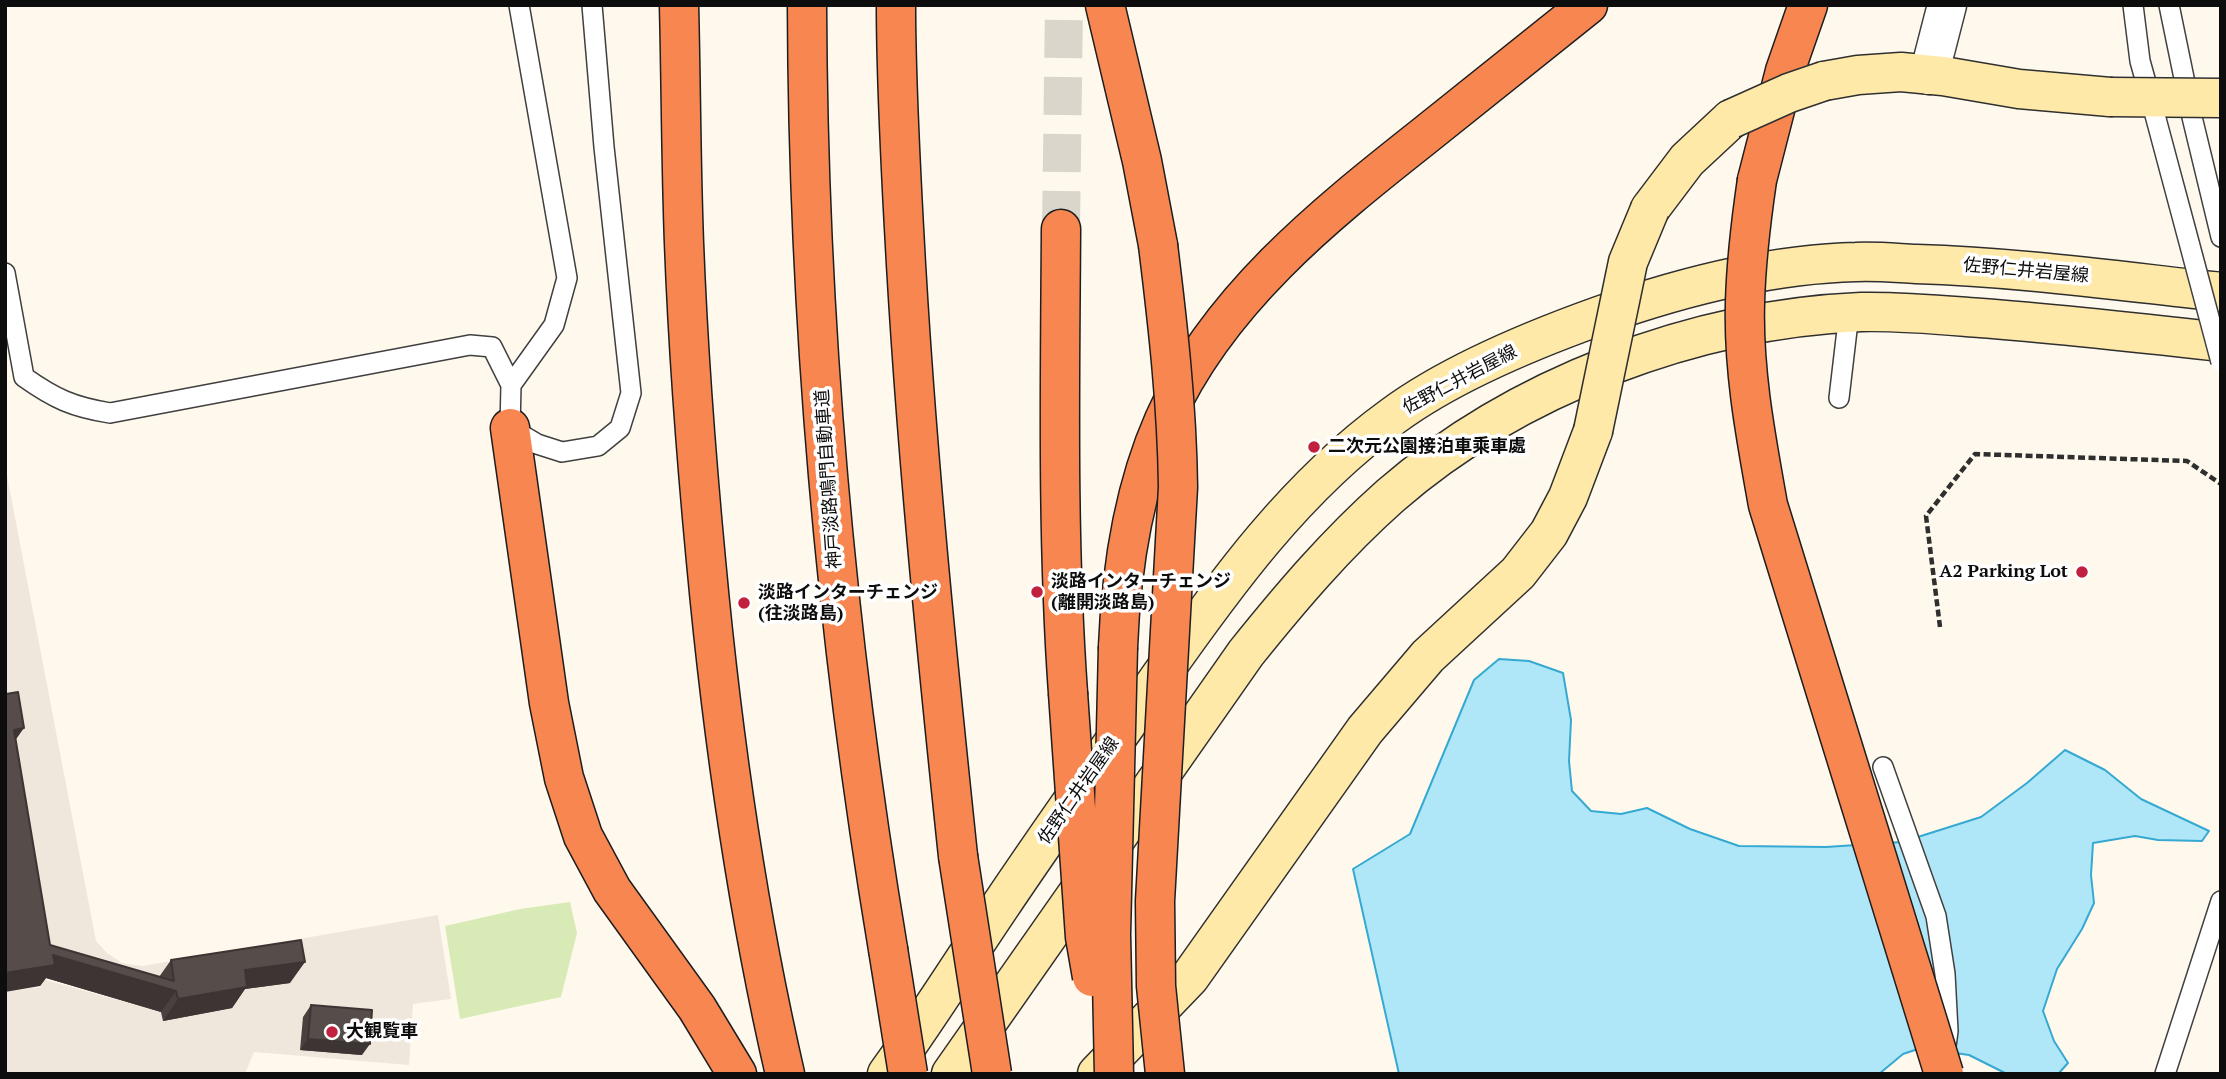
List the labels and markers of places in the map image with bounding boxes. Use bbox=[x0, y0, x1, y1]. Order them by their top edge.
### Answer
place label: 二次元公園接泊車乘車處 bbox=[1328, 436, 1526, 458]
marker: 二次元公園接泊車乘車處 bbox=[1306, 439, 1322, 455]
place label: A2 Parking Lot bbox=[1939, 561, 2068, 583]
marker: A2 Parking Lot bbox=[2074, 564, 2090, 580]
place label: 淡路インターチェンジ (離開淡路島) bbox=[1051, 571, 1231, 614]
place label: 淡路インターチェンジ (往淡路島) bbox=[758, 582, 938, 624]
marker: 淡路インターチェンジ (離開淡路島) bbox=[1029, 584, 1045, 600]
marker: 淡路インターチェンジ (往淡路島) bbox=[736, 595, 752, 611]
place label: 大観覧車 bbox=[346, 1021, 418, 1043]
marker: 大観覧車 bbox=[324, 1024, 340, 1040]

